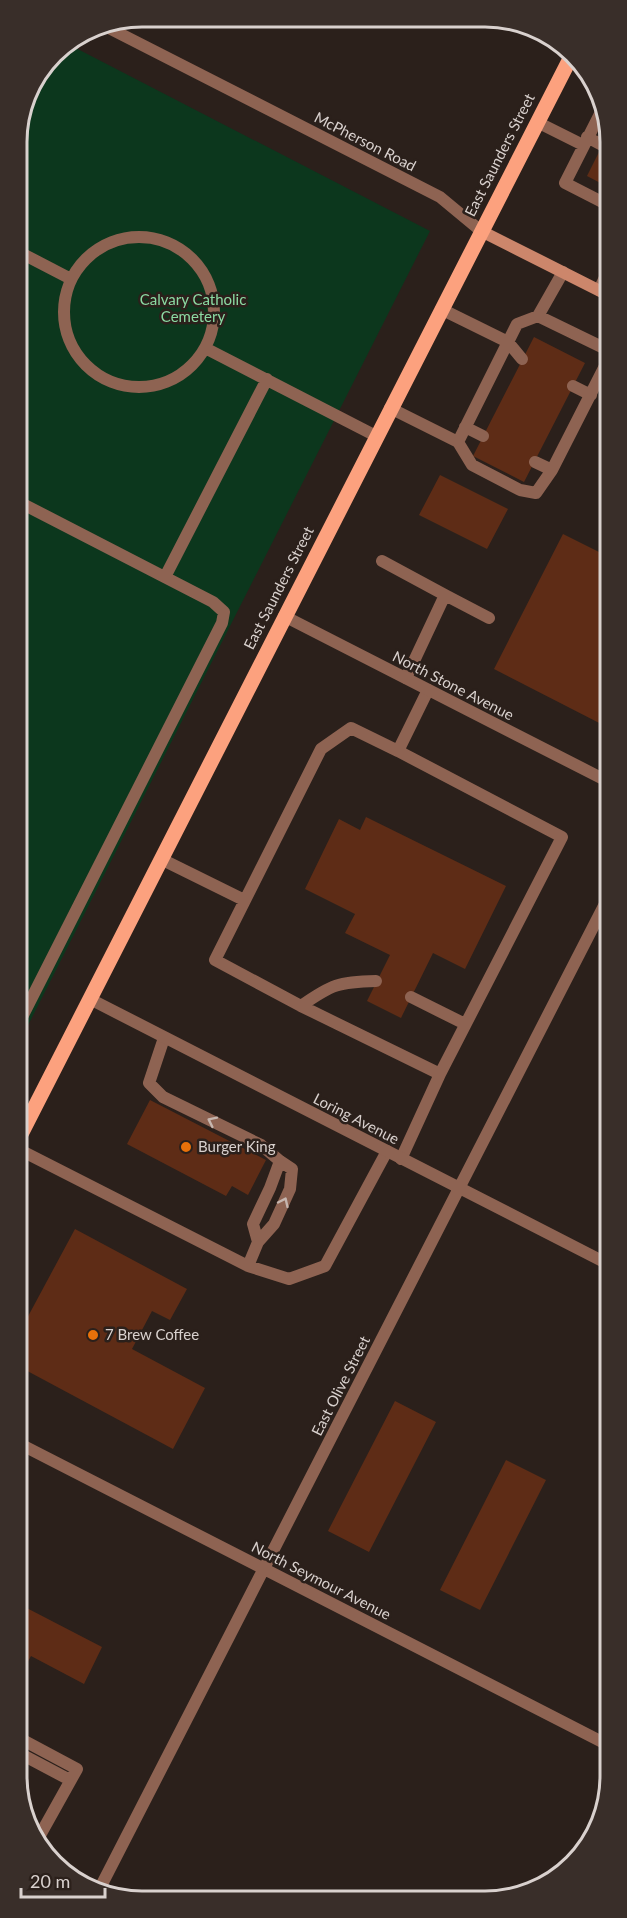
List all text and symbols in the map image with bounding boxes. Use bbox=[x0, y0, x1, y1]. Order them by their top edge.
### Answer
street label: East Saunders Street bbox=[460, 90, 538, 219]
street label: McPherson Road bbox=[312, 108, 419, 175]
park label: Calvary Catholic Cemetery bbox=[140, 290, 246, 325]
street label: East Saunders Street bbox=[239, 523, 317, 652]
street label: North Stone Avenue bbox=[390, 647, 517, 724]
street label: Loring Avenue bbox=[311, 1089, 402, 1147]
one-way arrow bbox=[208, 1116, 219, 1128]
place label: Burger King bbox=[198, 1137, 276, 1155]
marker: Burger King bbox=[179, 1140, 193, 1154]
one-way arrow bbox=[277, 1198, 289, 1209]
place label: 7 Brew Coffee bbox=[105, 1325, 199, 1343]
marker: 7 Brew Coffee bbox=[86, 1328, 100, 1342]
street label: East Olive Street bbox=[307, 1332, 373, 1438]
street label: North Seymour Avenue bbox=[249, 1537, 394, 1623]
scale bar bbox=[21, 1861, 105, 1899]
text: 20 m bbox=[30, 1870, 70, 1892]

